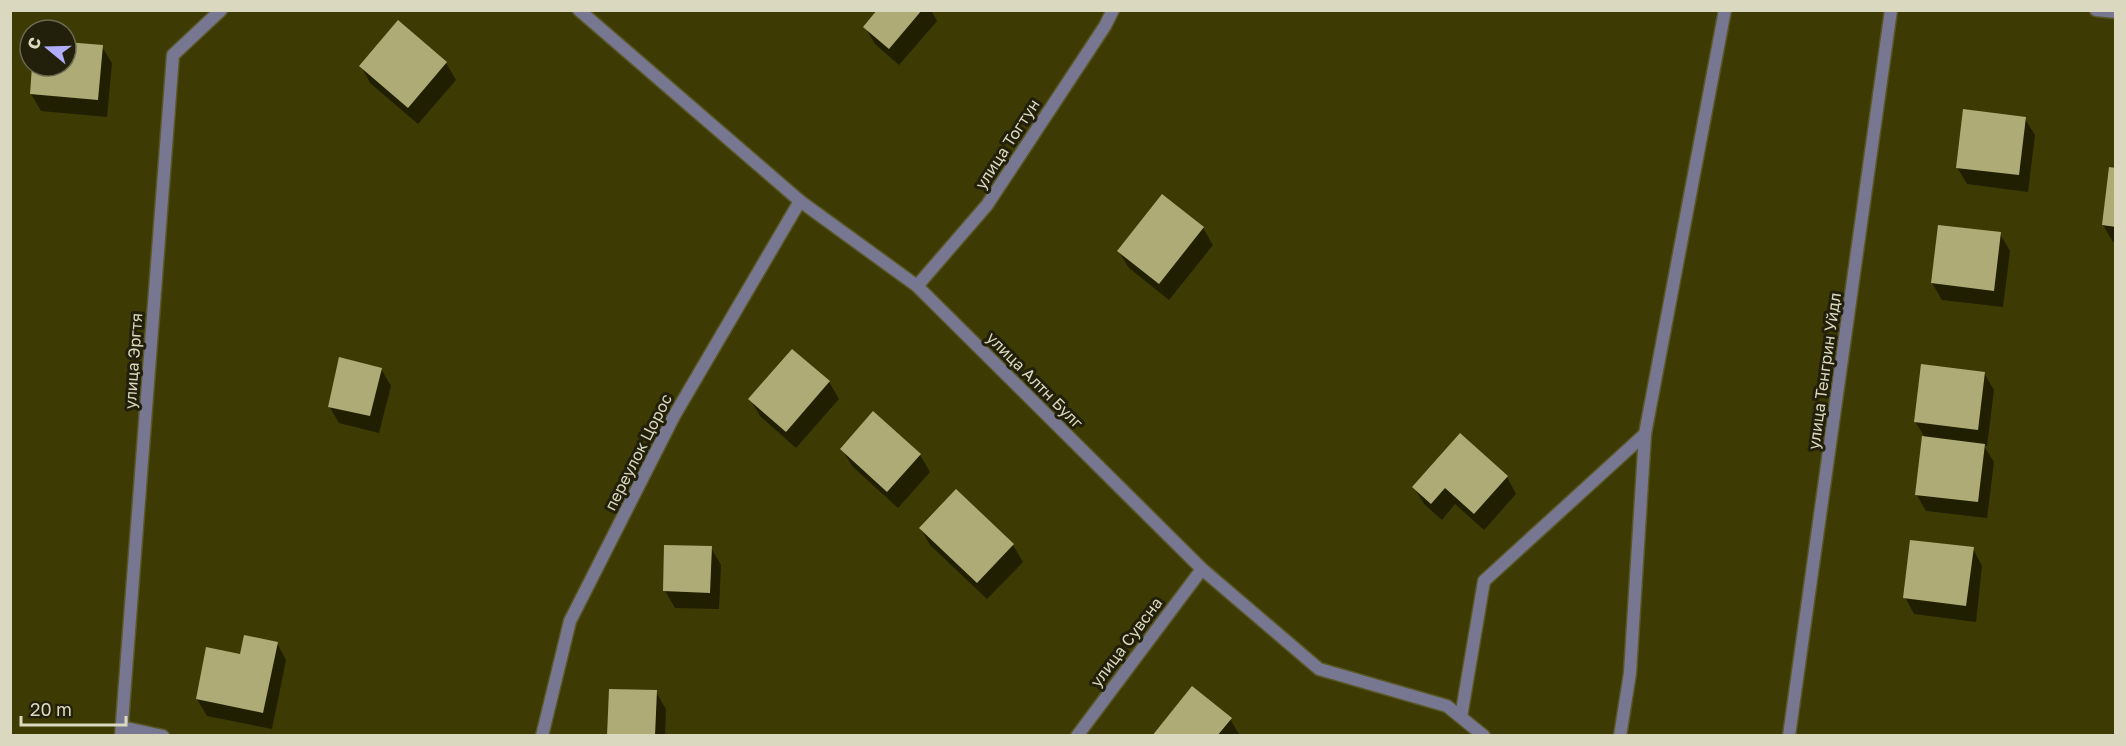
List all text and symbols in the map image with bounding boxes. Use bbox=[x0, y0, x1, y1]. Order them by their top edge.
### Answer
north arrow bbox=[18, 18, 78, 78]
text: С bbox=[23, 34, 45, 52]
street label: улица Тогтун bbox=[970, 95, 1044, 193]
street label: улица Тенгрин Уйдл bbox=[1803, 291, 1845, 451]
street label: улица Эргтя bbox=[120, 312, 146, 410]
street label: улица Алтн Булг bbox=[983, 328, 1088, 433]
street label: переулок Цорос bbox=[600, 390, 676, 514]
street label: улица Сувсна bbox=[1086, 593, 1166, 691]
scale bar bbox=[21, 689, 126, 727]
text: 20 m bbox=[30, 698, 72, 720]

